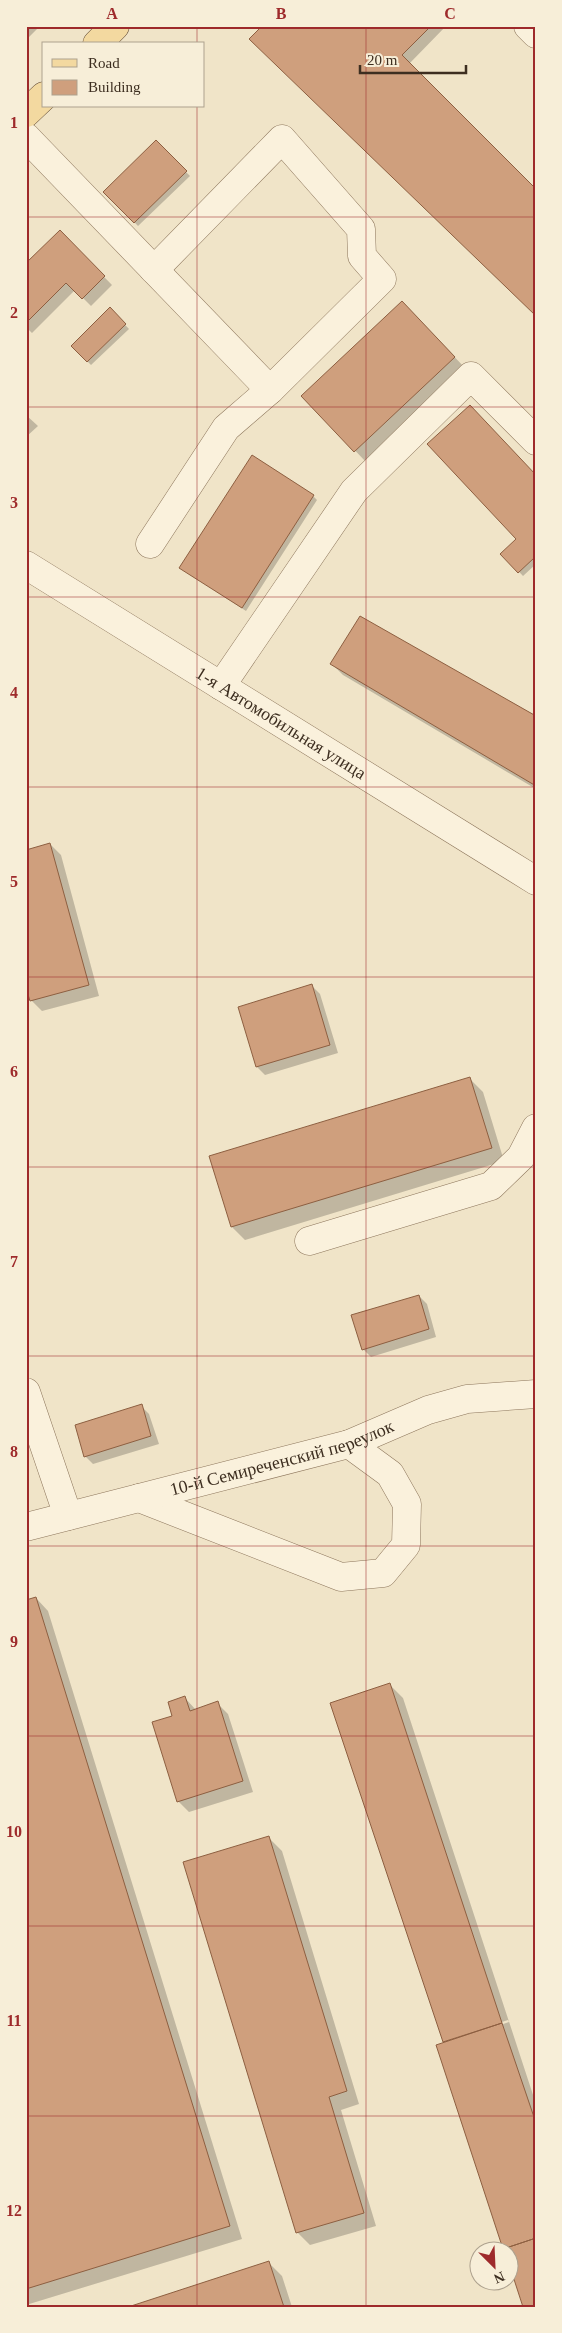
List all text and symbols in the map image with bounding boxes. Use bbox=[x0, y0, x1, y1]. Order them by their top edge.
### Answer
text: A bbox=[106, 5, 118, 22]
text: B bbox=[276, 5, 287, 22]
text: C bbox=[444, 5, 456, 22]
legend bbox=[42, 42, 205, 108]
scale bar bbox=[360, 42, 466, 74]
text: 20 m bbox=[367, 52, 398, 68]
text: Road bbox=[88, 55, 120, 71]
text: Building bbox=[88, 79, 141, 95]
text: 1 bbox=[10, 114, 18, 131]
text: 2 bbox=[10, 304, 18, 321]
text: 3 bbox=[10, 494, 18, 511]
street label: 1-я Автомобильная улица bbox=[192, 663, 370, 783]
text: 4 bbox=[10, 684, 18, 701]
text: 5 bbox=[10, 873, 18, 890]
text: 6 bbox=[10, 1063, 18, 1080]
text: 7 bbox=[10, 1253, 18, 1270]
street label: 10-й Семиреченский переулок bbox=[168, 1416, 397, 1500]
text: 8 bbox=[10, 1443, 18, 1460]
text: 9 bbox=[10, 1633, 18, 1650]
text: 10 bbox=[6, 1823, 22, 1840]
text: 11 bbox=[6, 2012, 22, 2029]
text: 12 bbox=[6, 2202, 22, 2219]
north arrow bbox=[470, 2240, 520, 2290]
text: N bbox=[491, 2269, 507, 2286]

